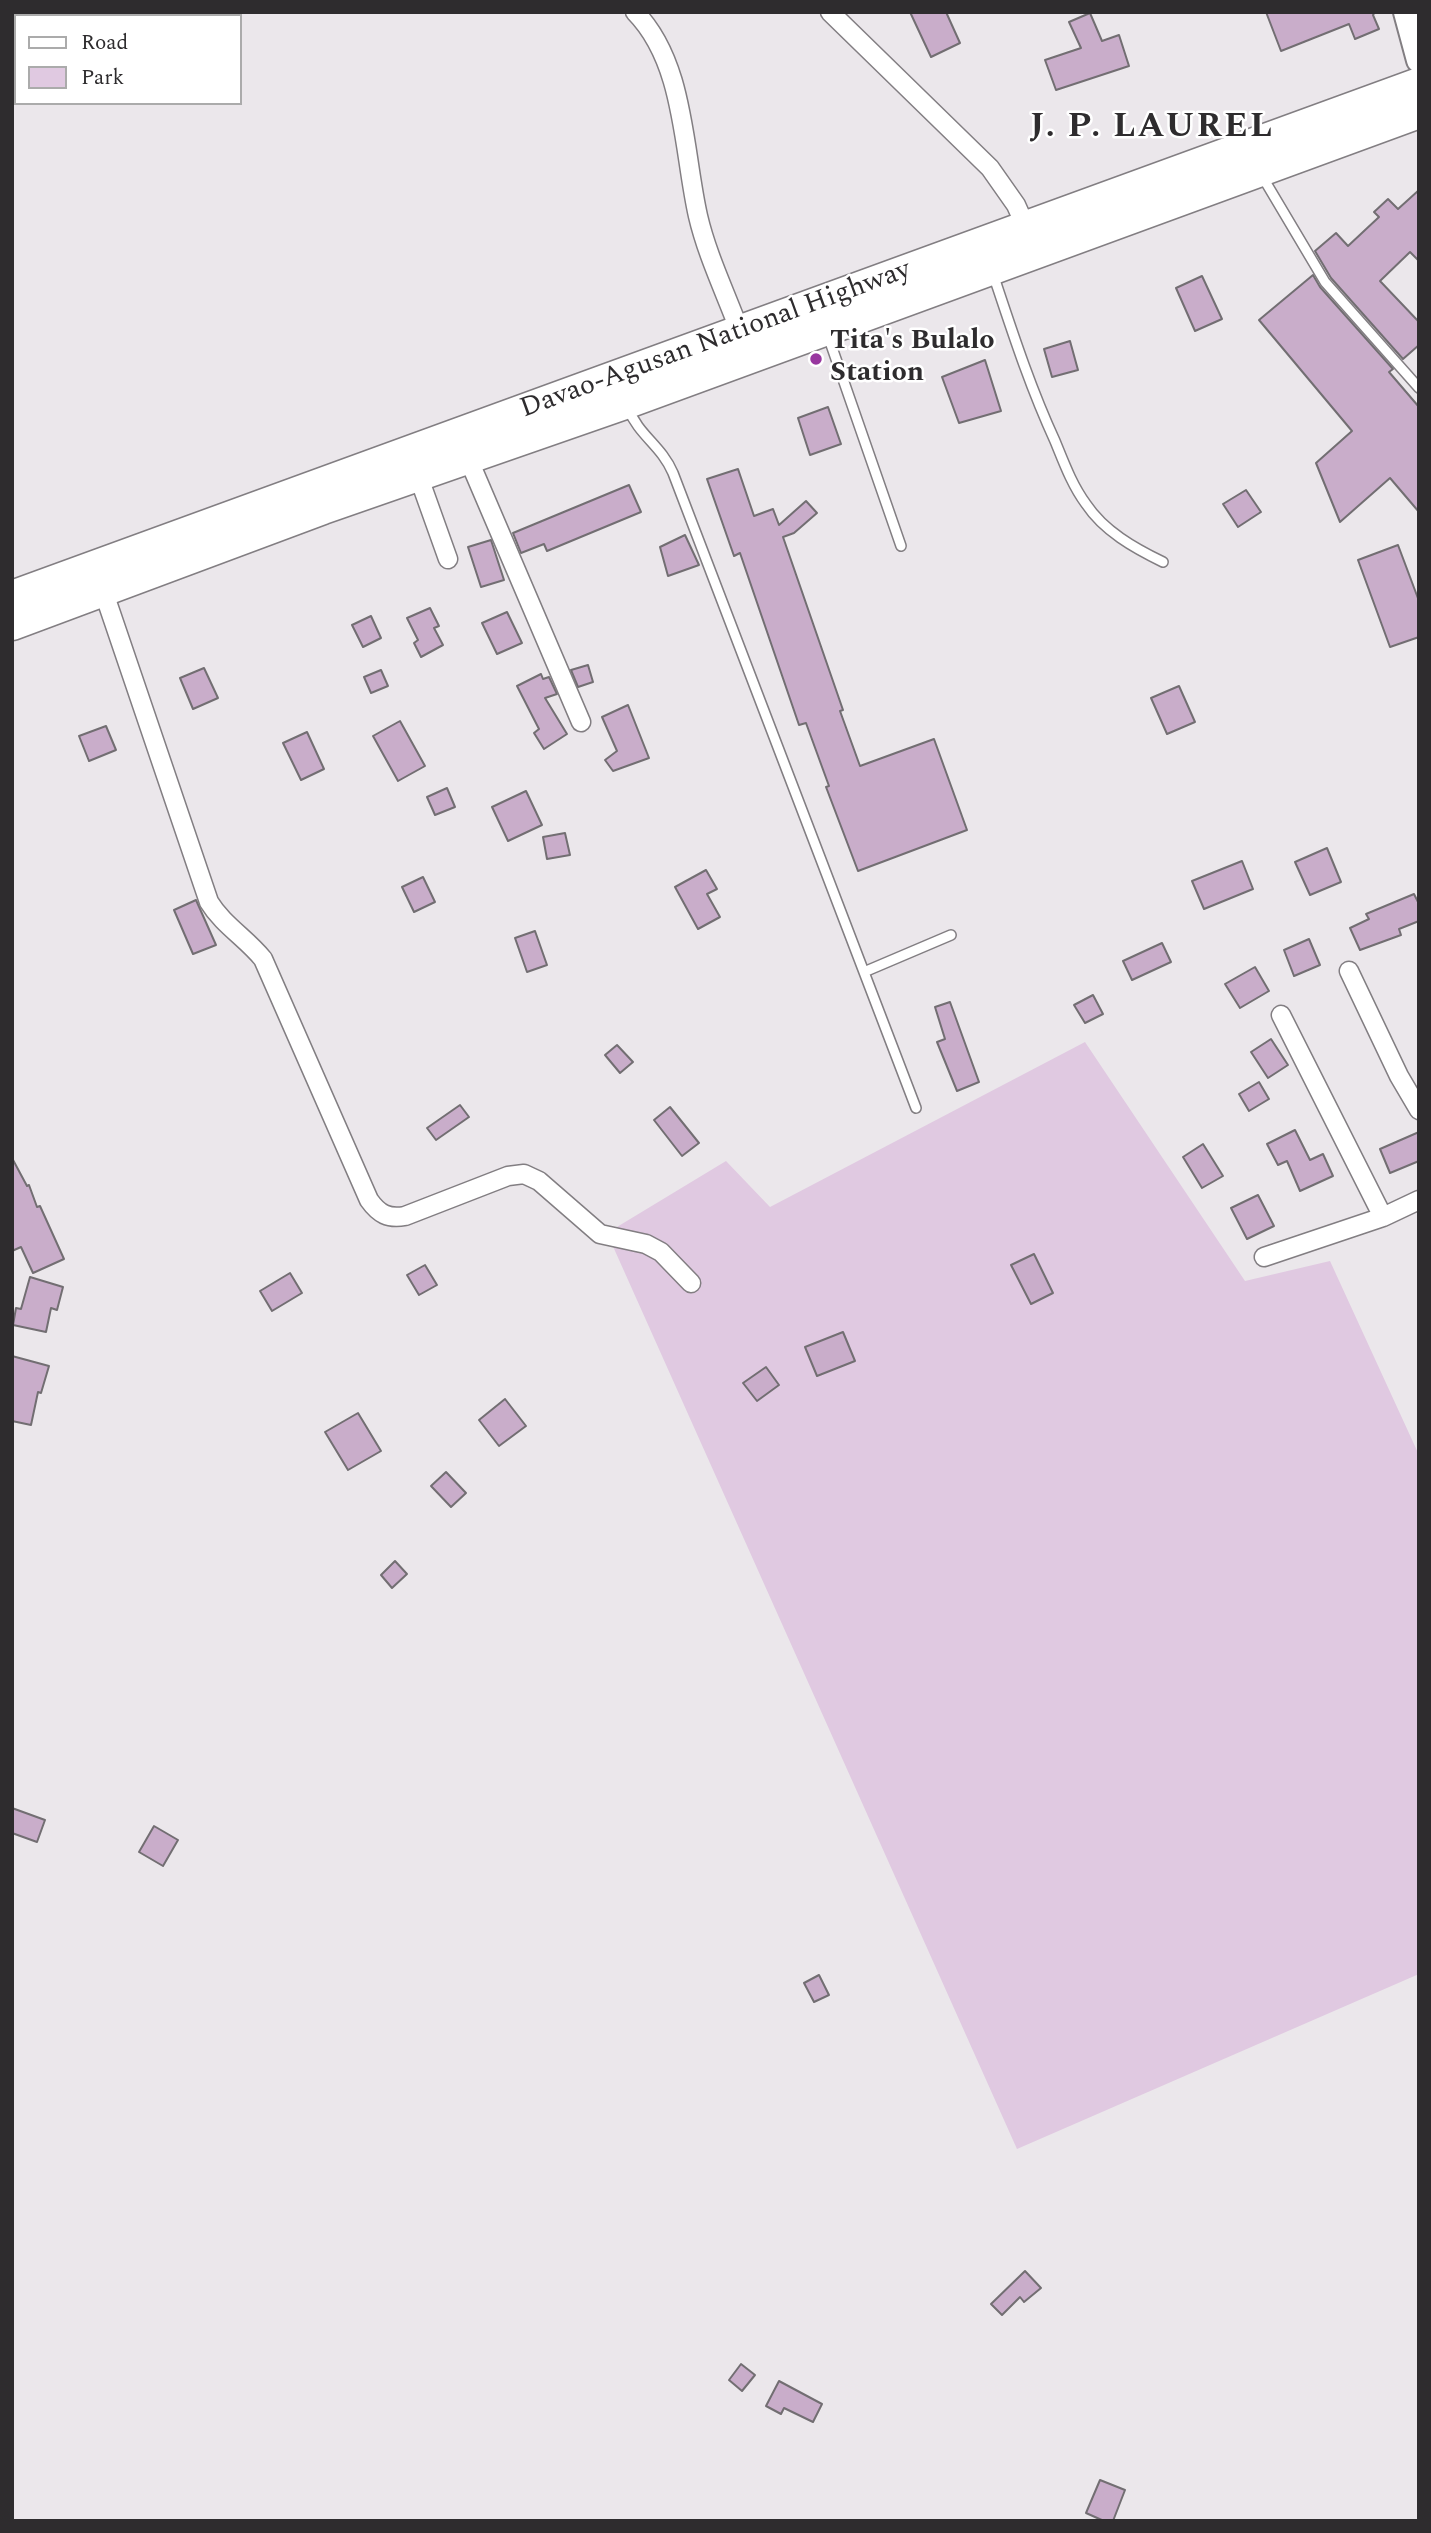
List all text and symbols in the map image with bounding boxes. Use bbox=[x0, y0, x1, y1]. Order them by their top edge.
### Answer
legend bbox=[14, 14, 242, 105]
text: Road bbox=[81, 27, 128, 59]
text: Park bbox=[81, 62, 124, 94]
district label: J. P. LAUREL bbox=[1031, 108, 1273, 150]
street label: Davao-Agusan National Highway bbox=[516, 255, 916, 427]
place label: Tita's Bulalo Station bbox=[830, 326, 995, 392]
marker: Tita's Bulalo Station bbox=[808, 351, 824, 367]

